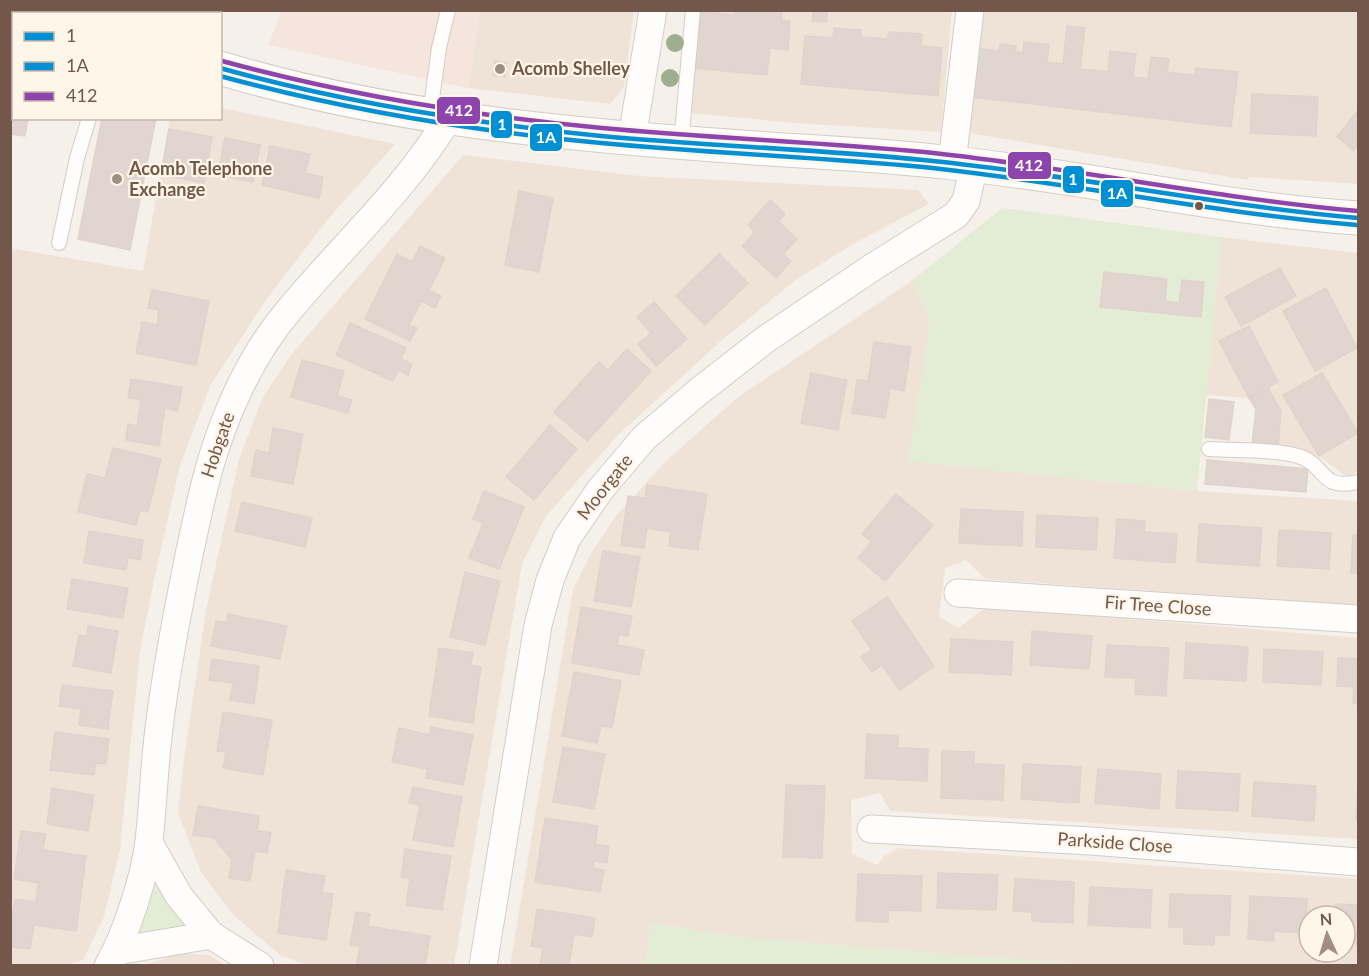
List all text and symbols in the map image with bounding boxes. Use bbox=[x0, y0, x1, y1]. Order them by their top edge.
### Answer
legend bbox=[12, 12, 222, 120]
text: 1 bbox=[66, 24, 76, 46]
text: 1A bbox=[66, 54, 89, 76]
place label: Acomb Shelley bbox=[511, 57, 631, 79]
marker: Acomb Shelley bbox=[493, 62, 507, 76]
text: 412 bbox=[66, 84, 97, 106]
line badge: 412 bbox=[436, 96, 481, 125]
text: 412 bbox=[445, 100, 473, 119]
line badge: 1 bbox=[490, 110, 513, 139]
text: 1 bbox=[497, 114, 507, 133]
line badge: 1A bbox=[529, 123, 563, 152]
text: 1A bbox=[536, 127, 557, 146]
line badge: 412 bbox=[1007, 151, 1052, 180]
text: 412 bbox=[1015, 155, 1043, 174]
place label: Acomb Telephone Exchange bbox=[128, 157, 272, 200]
line badge: 1 bbox=[1062, 165, 1085, 194]
text: 1 bbox=[1068, 169, 1078, 188]
marker: Acomb Telephone Exchange bbox=[110, 172, 124, 186]
line badge: 1A bbox=[1100, 179, 1134, 208]
text: 1A bbox=[1107, 183, 1128, 202]
unlabelled marker bbox=[1193, 200, 1205, 212]
street label: Hobgate bbox=[196, 409, 239, 480]
street label: Moorgate bbox=[572, 449, 637, 524]
street label: Fir Tree Close bbox=[1104, 590, 1212, 620]
street label: Parkside Close bbox=[1057, 827, 1173, 857]
north arrow bbox=[1297, 904, 1357, 964]
text: N bbox=[1319, 909, 1333, 928]

